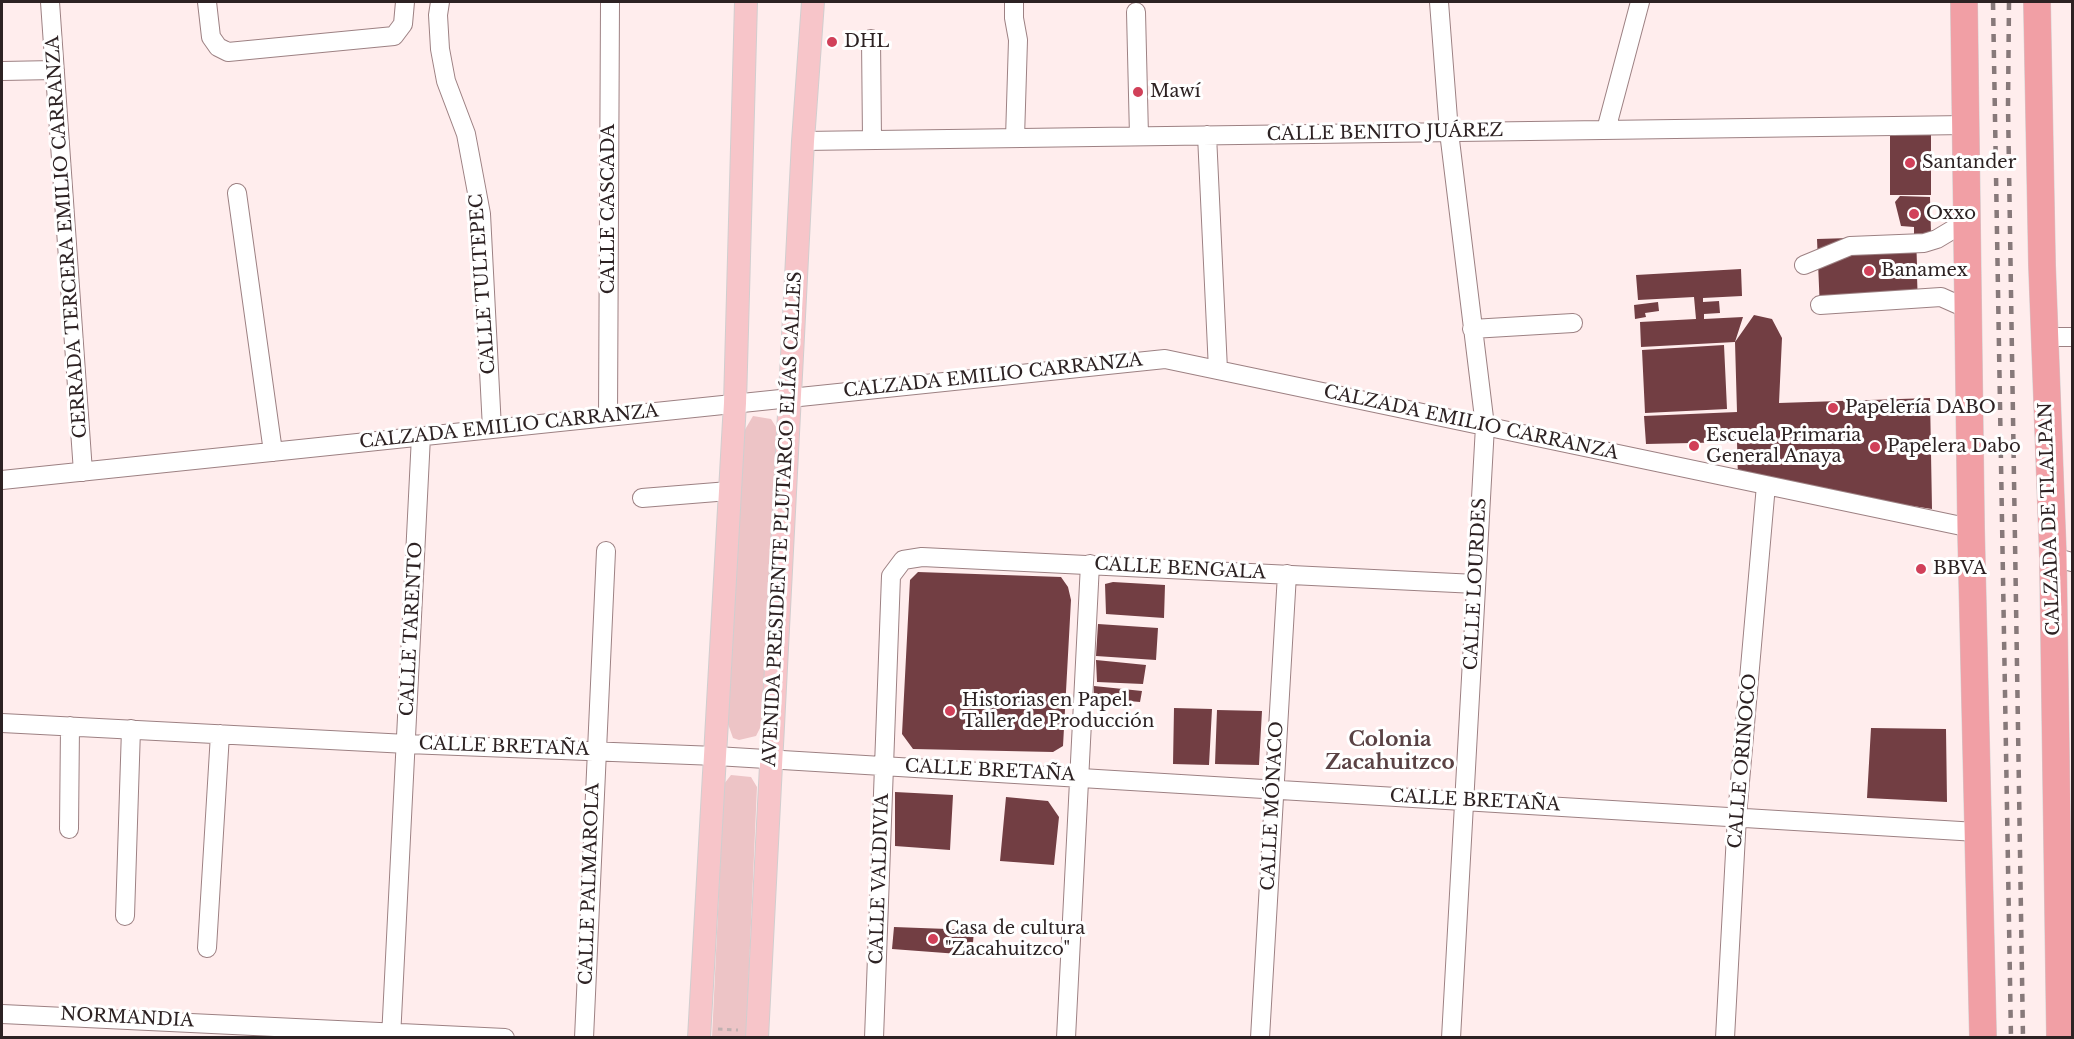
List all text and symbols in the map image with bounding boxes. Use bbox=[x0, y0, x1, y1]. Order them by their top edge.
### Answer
place label: DHL bbox=[844, 31, 889, 53]
street label: CERRADA TERCERA EMILIO CARRANZA bbox=[42, 35, 92, 439]
marker: DHL bbox=[825, 35, 839, 49]
place label: Mawí bbox=[1150, 81, 1201, 103]
marker: Mawí bbox=[1131, 85, 1145, 99]
street label: CALLE BENITO JUÁREZ bbox=[1267, 120, 1503, 146]
street label: CALLE CASCADA bbox=[598, 124, 620, 294]
place label: Santander bbox=[1922, 152, 2016, 174]
marker: Santander bbox=[1903, 156, 1917, 170]
street label: CALLE TULTEPEC bbox=[466, 193, 500, 375]
place label: Oxxo bbox=[1926, 203, 1976, 225]
marker: Oxxo bbox=[1907, 207, 1921, 221]
place label: Banamex bbox=[1881, 260, 1968, 282]
marker: Banamex bbox=[1862, 264, 1876, 278]
street label: AVENIDA PRESIDENTE PLUTARCO ELÍAS CALLES bbox=[759, 271, 807, 767]
street label: CALZADA EMILIO CARRANZA bbox=[842, 350, 1144, 402]
street label: CALZADA EMILIO CARRANZA bbox=[1322, 381, 1620, 465]
place label: Papelería DABO bbox=[1845, 397, 1996, 419]
street label: CALZADA EMILIO CARRANZA bbox=[358, 401, 660, 453]
marker: Papelería DABO bbox=[1826, 401, 1840, 415]
street label: CALZADA DE TLALPAN bbox=[2035, 402, 2065, 636]
place label: Escuela Primaria General Anaya bbox=[1706, 425, 1861, 468]
place label: Papelera Dabo bbox=[1887, 436, 2021, 458]
marker: Escuela Primaria General Anaya bbox=[1687, 439, 1701, 453]
marker: Papelera Dabo bbox=[1868, 440, 1882, 454]
street label: CALLE LOURDES bbox=[1461, 497, 1491, 671]
street label: CALLE TARENTO bbox=[397, 541, 427, 717]
street label: CALLE BENGALA bbox=[1094, 554, 1266, 584]
place label: BBVA bbox=[1933, 558, 1987, 580]
marker: BBVA bbox=[1914, 562, 1928, 576]
street label: CALLE ORINOCO bbox=[1725, 673, 1761, 849]
place label: Historias en Papel. Taller de Producción bbox=[962, 690, 1154, 732]
marker: Historias en Papel. Taller de Producción bbox=[943, 704, 957, 718]
street label: CALLE MÓNACO bbox=[1258, 721, 1288, 891]
district label: Colonia Zacahuitzco bbox=[1325, 728, 1455, 775]
street label: CALLE BRETAÑA bbox=[418, 733, 590, 761]
street label: CALLE BRETAÑA bbox=[904, 756, 1076, 786]
street label: CALLE PALMAROLA bbox=[576, 783, 604, 985]
street label: CALLE BRETAÑA bbox=[1389, 786, 1561, 816]
street label: CALLE VALDIVIA bbox=[866, 793, 894, 965]
place label: Casa de cultura "Zacahuitzco" bbox=[945, 918, 1085, 960]
marker: Casa de cultura "Zacahuitzco" bbox=[926, 932, 940, 946]
street label: NORMANDIA bbox=[60, 1004, 194, 1032]

